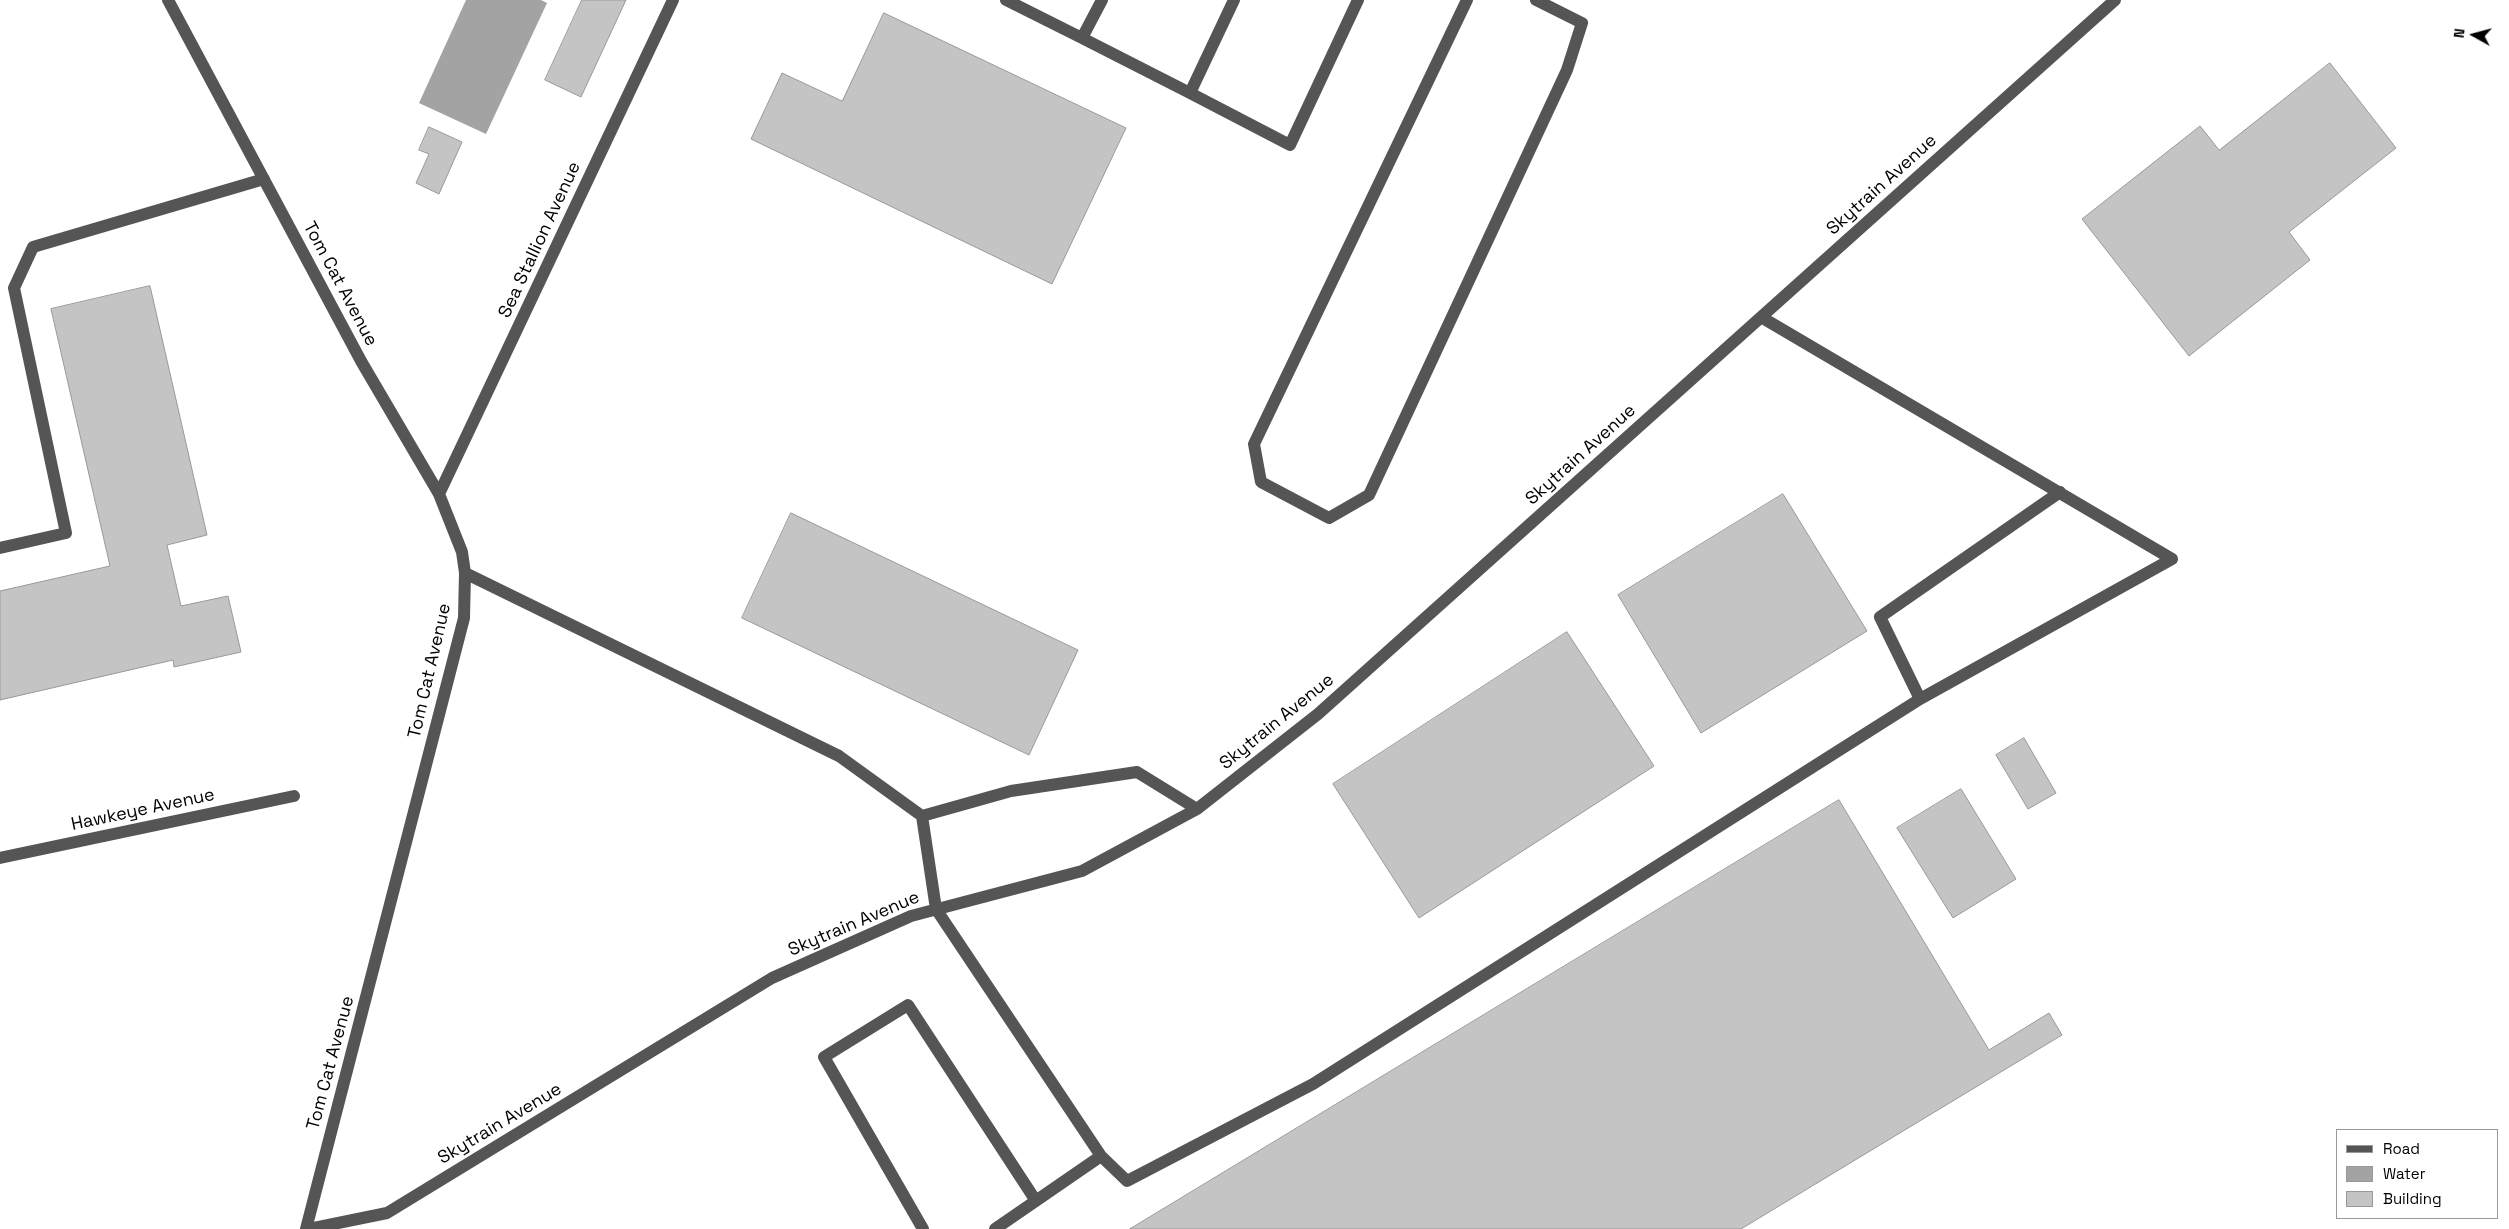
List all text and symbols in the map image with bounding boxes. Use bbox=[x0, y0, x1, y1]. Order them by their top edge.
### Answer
north arrow bbox=[2449, 10, 2499, 60]
text: N bbox=[2450, 27, 2469, 39]
street label: Skytrain Avenue bbox=[1823, 130, 1941, 240]
street label: Sea Stallion Avenue bbox=[494, 158, 586, 322]
street label: Tom Cat Avenue bbox=[298, 218, 382, 350]
street label: Skytrain Avenue bbox=[1522, 400, 1640, 510]
street label: Tom Cat Avenue bbox=[404, 601, 456, 741]
street label: Skytrain Avenue bbox=[1216, 669, 1338, 775]
street label: Hawkeye Avenue bbox=[69, 784, 217, 836]
street label: Skytrain Avenue bbox=[785, 887, 923, 961]
street label: Tom Cat Avenue bbox=[303, 994, 359, 1132]
street label: Skytrain Avenue bbox=[434, 1079, 566, 1169]
legend bbox=[2336, 1129, 2499, 1219]
text: Road bbox=[2383, 1139, 2420, 1158]
text: Water bbox=[2383, 1164, 2425, 1183]
text: Building bbox=[2383, 1189, 2442, 1208]

